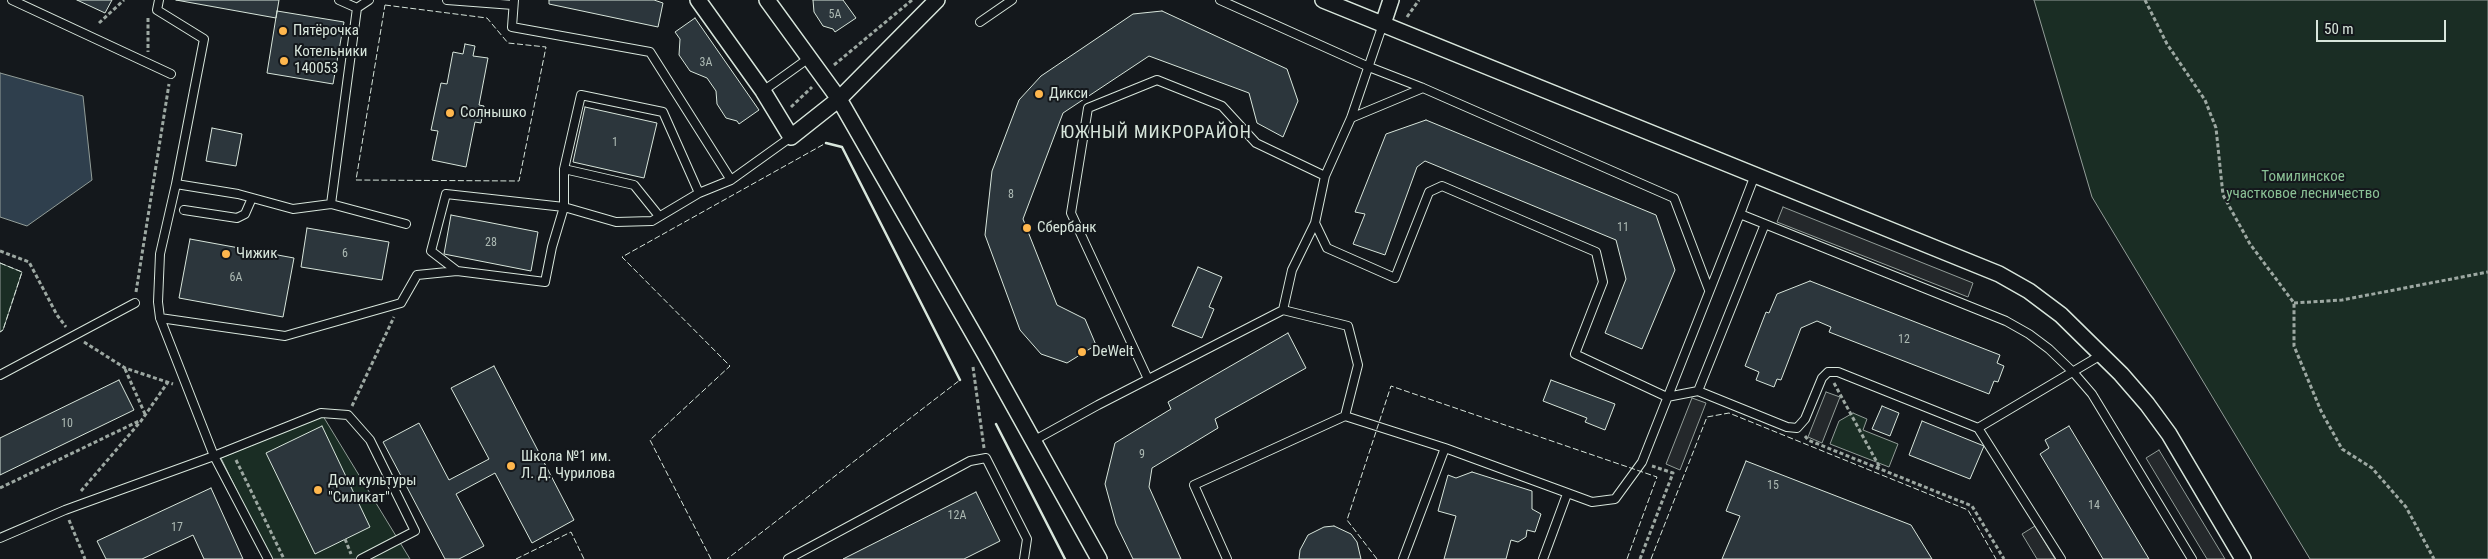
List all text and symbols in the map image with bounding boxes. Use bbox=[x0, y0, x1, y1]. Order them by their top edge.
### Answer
house number: 5А bbox=[829, 8, 841, 22]
scale bar bbox=[2318, 10, 2448, 42]
text: 50 m bbox=[2324, 20, 2354, 38]
place label: Пятёрочка bbox=[293, 22, 359, 40]
marker: Пятёрочка bbox=[277, 25, 289, 37]
place label: Котельники 140053 bbox=[294, 43, 367, 78]
marker: Котельники 140053 bbox=[278, 55, 290, 67]
house number: 3А bbox=[700, 56, 712, 70]
place label: Дикси bbox=[1049, 85, 1088, 103]
marker: Дикси bbox=[1033, 88, 1045, 100]
place label: Солнышко bbox=[460, 104, 527, 122]
marker: Солнышко bbox=[444, 107, 456, 119]
district label: ЮЖНЫЙ МИКРОРАЙОН bbox=[1058, 122, 1254, 144]
house number: 1 bbox=[612, 136, 618, 150]
park label: Томилинское участковое лесничество bbox=[2226, 168, 2380, 203]
house number: 8 bbox=[1008, 188, 1014, 202]
place label: Сбербанк bbox=[1037, 219, 1097, 237]
house number: 11 bbox=[1617, 221, 1629, 235]
marker: Сбербанк bbox=[1021, 222, 1033, 234]
house number: 28 bbox=[485, 236, 497, 250]
place label: Чижик bbox=[236, 245, 277, 263]
house number: 6 bbox=[342, 247, 348, 261]
marker: Чижик bbox=[220, 248, 232, 260]
house number: 6А bbox=[230, 271, 242, 285]
house number: 12 bbox=[1898, 333, 1910, 347]
place label: DeWelt bbox=[1092, 343, 1134, 361]
marker: DeWelt bbox=[1076, 346, 1088, 358]
house number: 10 bbox=[61, 417, 73, 431]
place label: Школа №1 им. Л. Д. Чурилова bbox=[521, 448, 615, 483]
house number: 9 bbox=[1139, 448, 1145, 462]
marker: Школа №1 им. Л. Д. Чурилова bbox=[505, 460, 517, 472]
place label: Дом культуры "Силикат" bbox=[328, 472, 416, 507]
house number: 15 bbox=[1767, 479, 1779, 493]
marker: Дом культуры "Силикат" bbox=[312, 484, 324, 496]
house number: 14 bbox=[2088, 499, 2100, 513]
house number: 12А bbox=[948, 509, 966, 523]
house number: 17 bbox=[171, 521, 183, 535]

